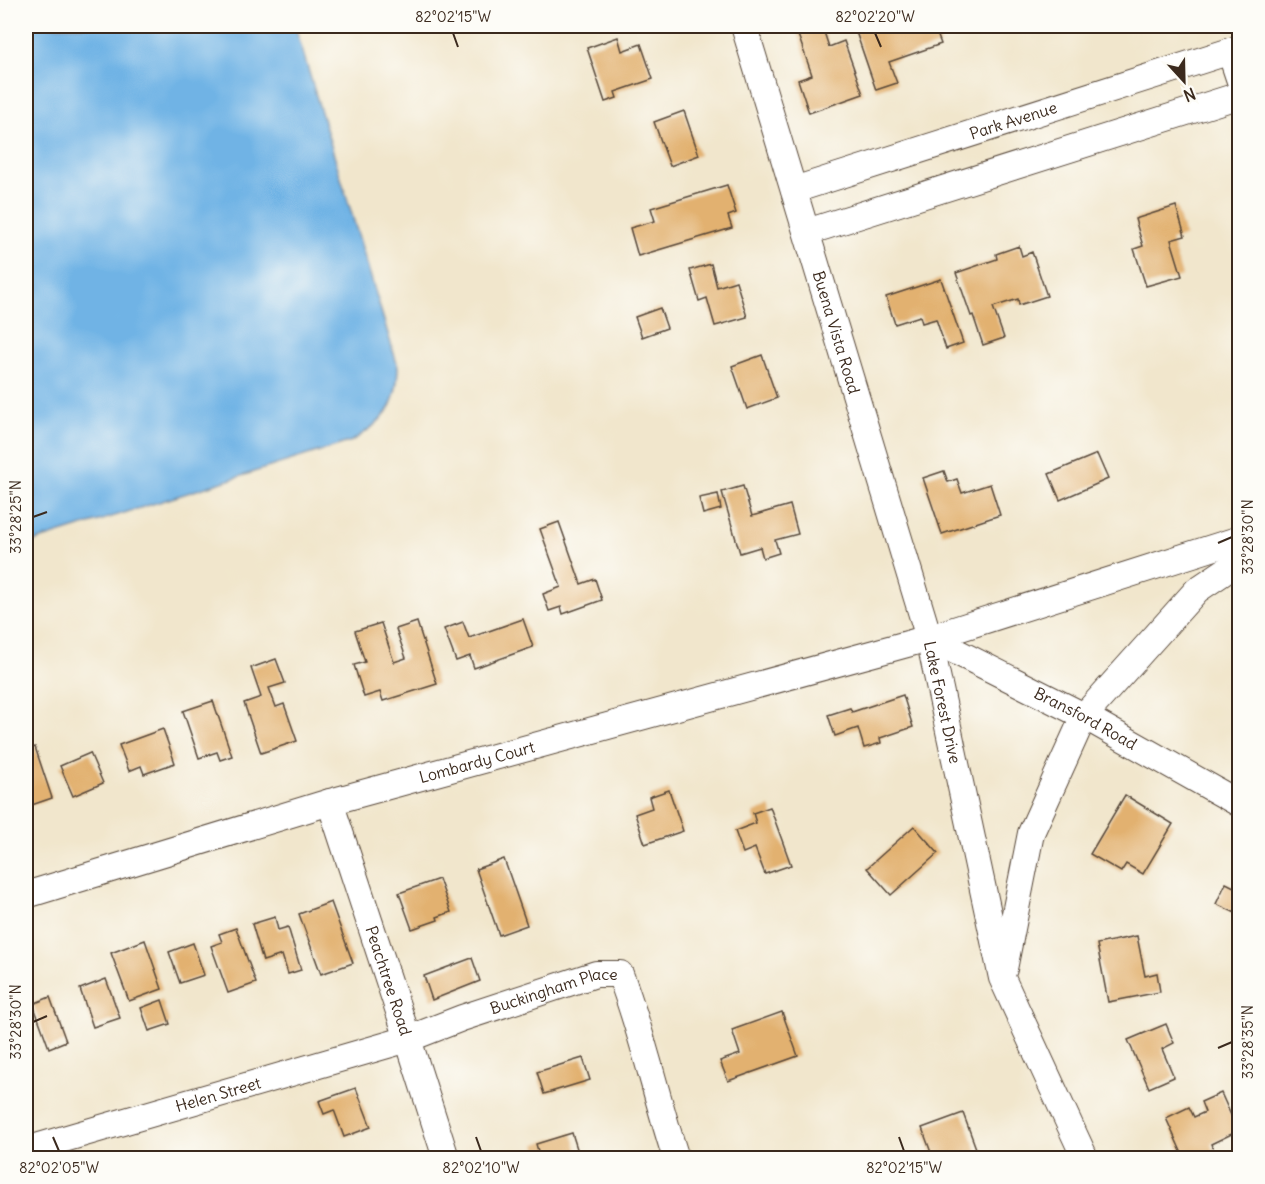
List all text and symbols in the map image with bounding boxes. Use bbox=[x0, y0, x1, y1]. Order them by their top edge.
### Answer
text: 82°02'15"W bbox=[415, 7, 491, 26]
text: 82°02'20"W bbox=[835, 7, 915, 26]
north arrow bbox=[1154, 51, 1214, 111]
text: N bbox=[1181, 84, 1198, 106]
street label: Park Avenue bbox=[967, 97, 1059, 143]
street label: Buena Vista Road bbox=[809, 268, 865, 396]
text: 33°28'25"N bbox=[6, 480, 25, 554]
text: 33°28'30"N bbox=[1238, 499, 1257, 575]
street label: Lake Forest Drive bbox=[920, 639, 966, 765]
street label: Bransford Road bbox=[1031, 683, 1141, 754]
street label: Lombardy Court bbox=[417, 736, 537, 787]
street label: Peachtree Road bbox=[361, 923, 416, 1038]
street label: Buckingham Place bbox=[487, 964, 618, 1018]
text: 33°28'30"N bbox=[6, 984, 25, 1060]
text: 33°28'35"N bbox=[1238, 1005, 1257, 1079]
street label: Helen Street bbox=[173, 1072, 264, 1116]
text: 82°02'05"W bbox=[19, 1158, 99, 1177]
text: 82°02'10"W bbox=[442, 1158, 520, 1177]
text: 82°02'15"W bbox=[866, 1158, 942, 1177]

